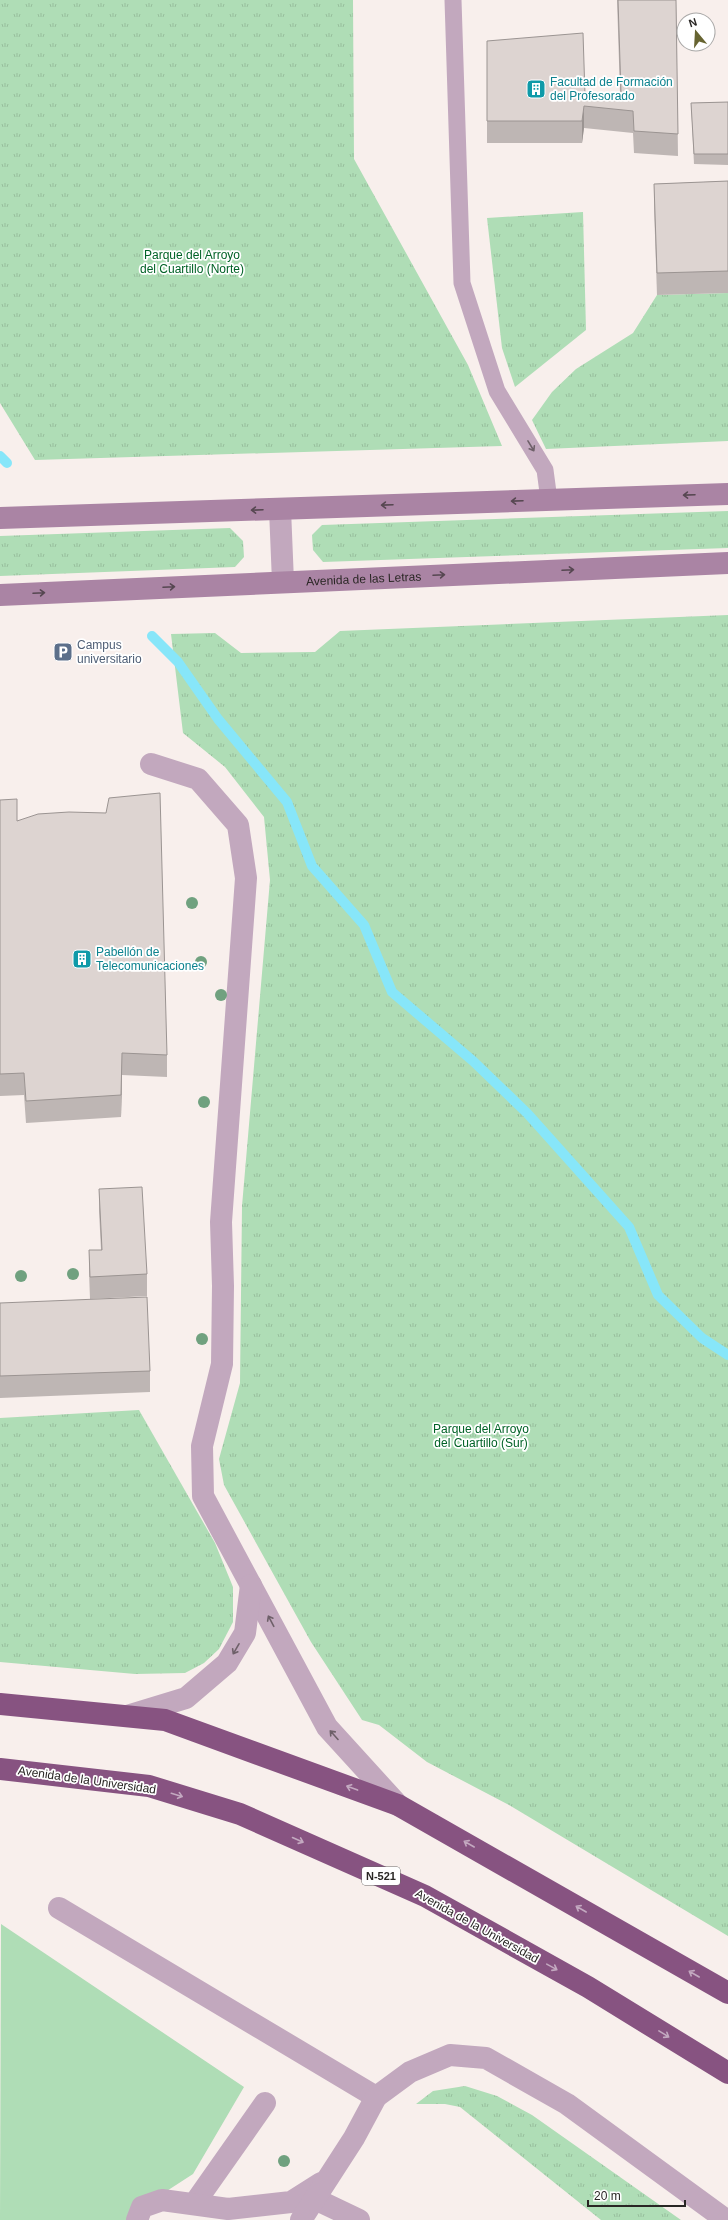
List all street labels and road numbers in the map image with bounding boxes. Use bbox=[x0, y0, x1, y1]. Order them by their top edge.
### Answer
street label: Avenida de las Letras bbox=[306, 569, 422, 589]
street label: Avenida de la Universidad bbox=[17, 1763, 157, 1797]
road number: N-521 bbox=[362, 1867, 400, 1885]
street label: Avenida de la Universidad bbox=[413, 1886, 541, 1966]

